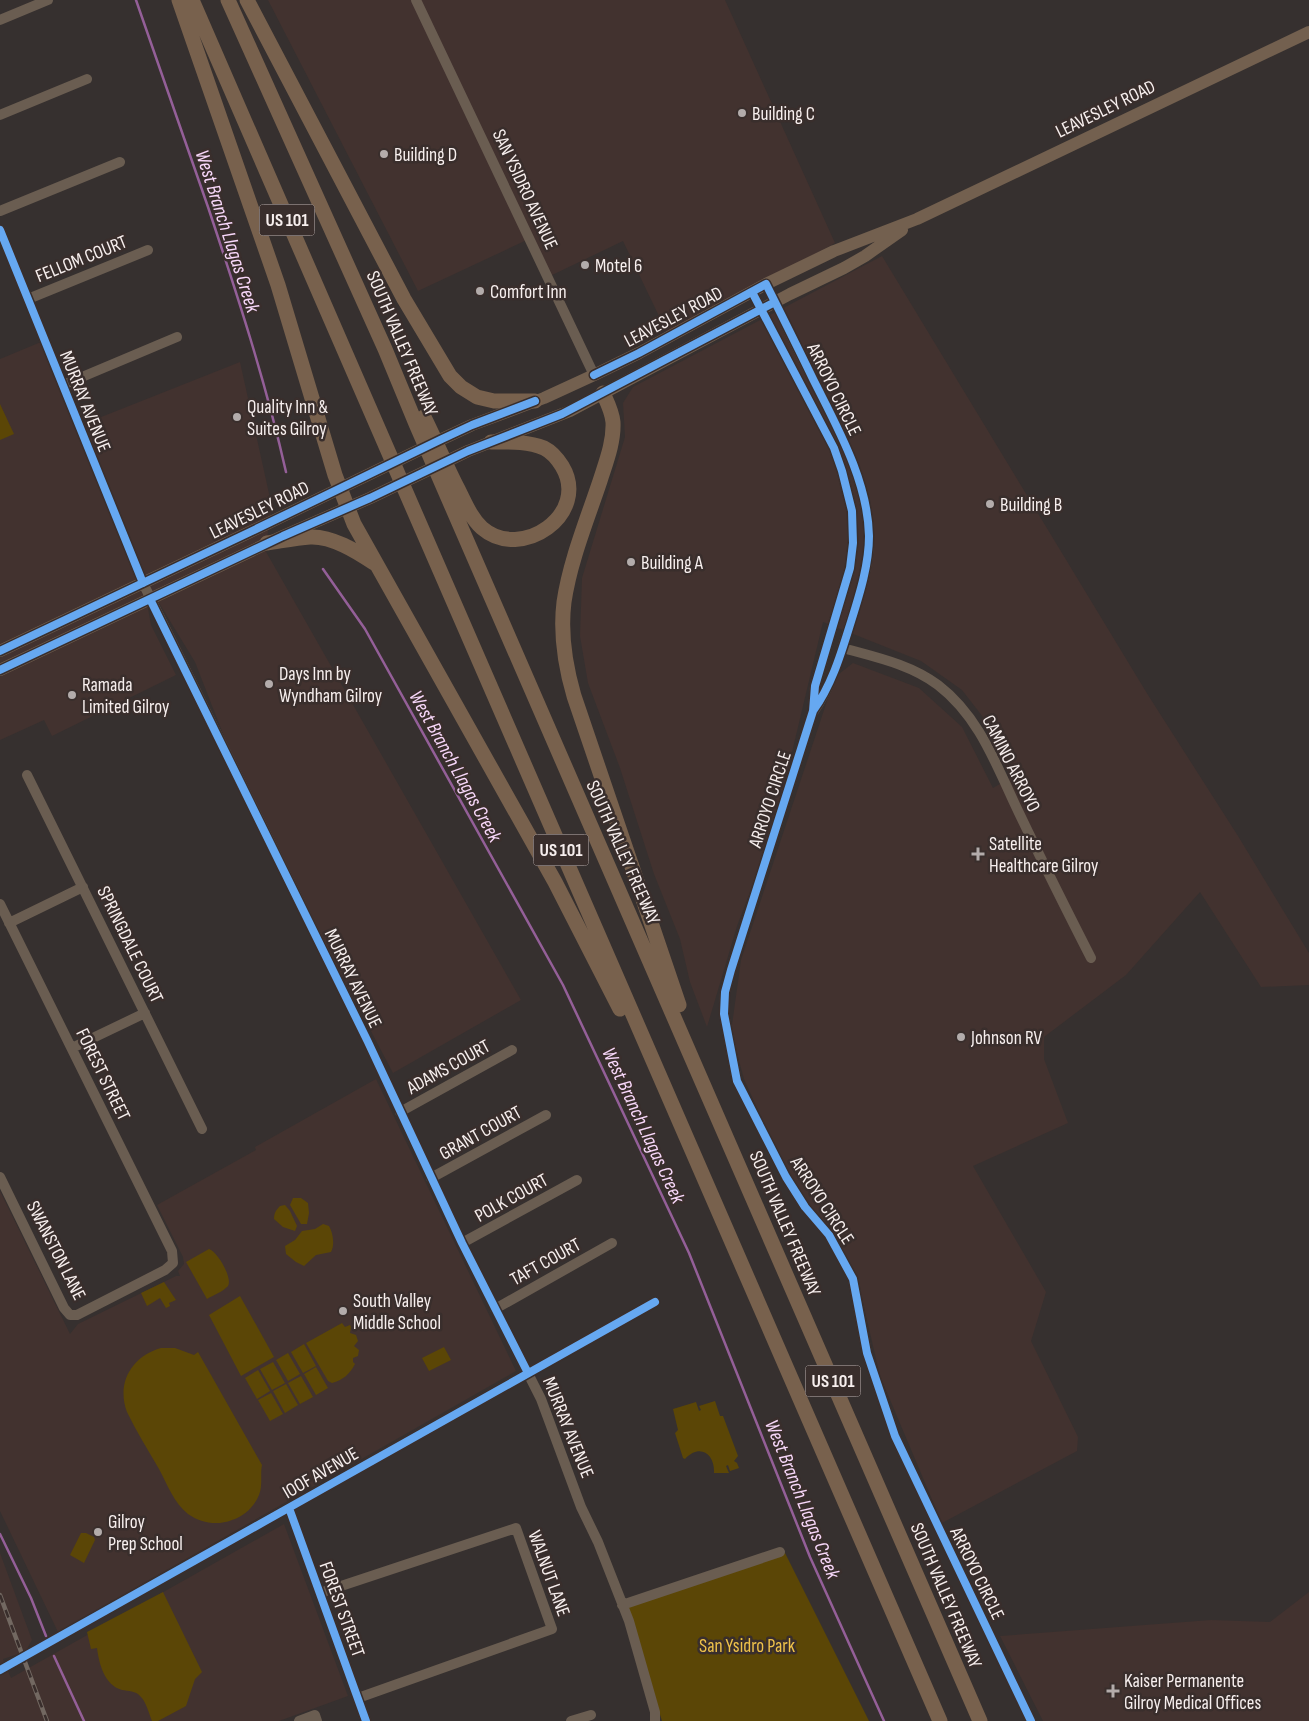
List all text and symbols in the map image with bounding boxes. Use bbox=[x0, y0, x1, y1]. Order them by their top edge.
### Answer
street label: LEAVESLEY ROAD bbox=[1052, 75, 1159, 143]
place label: Building C bbox=[752, 103, 815, 126]
marker: Building C bbox=[736, 107, 748, 119]
street label: SAN YSIDRO AVENUE bbox=[487, 126, 563, 253]
place label: Building D bbox=[394, 144, 457, 167]
water label: West Branch Llagas Creek bbox=[189, 147, 265, 316]
marker: Building D bbox=[378, 148, 390, 160]
road number: US 101 bbox=[260, 204, 314, 236]
street label: FELLOM COURT bbox=[32, 230, 131, 288]
place label: Motel 6 bbox=[595, 255, 642, 278]
marker: Motel 6 bbox=[579, 259, 591, 271]
street label: SOUTH VALLEY FREEWAY bbox=[361, 268, 443, 420]
place label: Comfort Inn bbox=[490, 281, 567, 304]
street label: LEAVESLEY ROAD bbox=[621, 282, 727, 353]
marker: Comfort Inn bbox=[474, 285, 486, 297]
street label: ARROYO CIRCLE bbox=[801, 339, 866, 440]
street label: MURRAY AVENUE bbox=[54, 348, 115, 456]
place label: Quality Inn & Suites Gilroy bbox=[247, 396, 328, 441]
marker: Quality Inn & Suites Gilroy bbox=[231, 411, 243, 423]
street label: LEAVESLEY ROAD bbox=[206, 476, 313, 544]
place label: Building B bbox=[1000, 494, 1062, 517]
marker: Building B bbox=[984, 498, 996, 510]
place label: Building A bbox=[641, 552, 704, 575]
marker: Building A bbox=[625, 556, 637, 568]
place label: Days Inn by Wyndham Gilroy bbox=[279, 663, 383, 708]
place label: Ramada Limited Gilroy bbox=[82, 674, 170, 719]
marker: Days Inn by Wyndham Gilroy bbox=[263, 678, 275, 690]
water label: West Branch Llagas Creek bbox=[404, 687, 507, 847]
marker: Ramada Limited Gilroy bbox=[66, 689, 78, 701]
street label: CAMINO ARROYO bbox=[976, 711, 1045, 816]
street label: ARROYO CIRCLE bbox=[744, 748, 797, 852]
street label: SOUTH VALLEY FREEWAY bbox=[581, 777, 665, 928]
place label: Satellite Healthcare Gilroy bbox=[989, 833, 1099, 878]
road number: US 101 bbox=[534, 834, 588, 866]
marker: Satellite Healthcare Gilroy bbox=[971, 847, 985, 861]
street label: SPRINGDALE COURT bbox=[91, 882, 168, 1007]
street label: MURRAY AVENUE bbox=[319, 925, 386, 1032]
street label: FOREST STREET bbox=[70, 1025, 135, 1125]
place label: Johnson RV bbox=[970, 1027, 1043, 1050]
marker: Johnson RV bbox=[955, 1031, 967, 1043]
street label: ADAMS COURT bbox=[402, 1035, 495, 1100]
water label: West Branch Llagas Creek bbox=[596, 1044, 690, 1208]
street label: GRANT COURT bbox=[435, 1101, 526, 1165]
street label: SOUTH VALLEY FREEWAY bbox=[744, 1148, 826, 1300]
street label: ARROYO CIRCLE bbox=[784, 1152, 859, 1249]
street label: POLK COURT bbox=[471, 1169, 553, 1228]
street label: SWANSTON LANE bbox=[21, 1197, 90, 1304]
street label: TAFT COURT bbox=[506, 1233, 585, 1291]
place label: South Valley Middle School bbox=[353, 1290, 441, 1335]
marker: South Valley Middle School bbox=[337, 1305, 349, 1317]
road number: US 101 bbox=[806, 1365, 860, 1396]
street label: MURRAY AVENUE bbox=[537, 1374, 598, 1482]
water label: West Branch Llagas Creek bbox=[759, 1416, 845, 1583]
street label: IOOF AVENUE bbox=[279, 1442, 363, 1504]
place label: Gilroy Prep School bbox=[108, 1511, 183, 1556]
street label: SOUTH VALLEY FREEWAY bbox=[905, 1520, 987, 1672]
street label: ARROYO CIRCLE bbox=[944, 1523, 1009, 1624]
marker: Gilroy Prep School bbox=[92, 1526, 104, 1538]
street label: WALNUT LANE bbox=[522, 1527, 575, 1620]
street label: FOREST STREET bbox=[314, 1559, 370, 1661]
park label: San Ysidro Park bbox=[699, 1635, 796, 1658]
place label: Kaiser Permanente Gilroy Medical Offices bbox=[1124, 1670, 1261, 1715]
marker: Kaiser Permanente Gilroy Medical Offices bbox=[1106, 1684, 1120, 1698]

